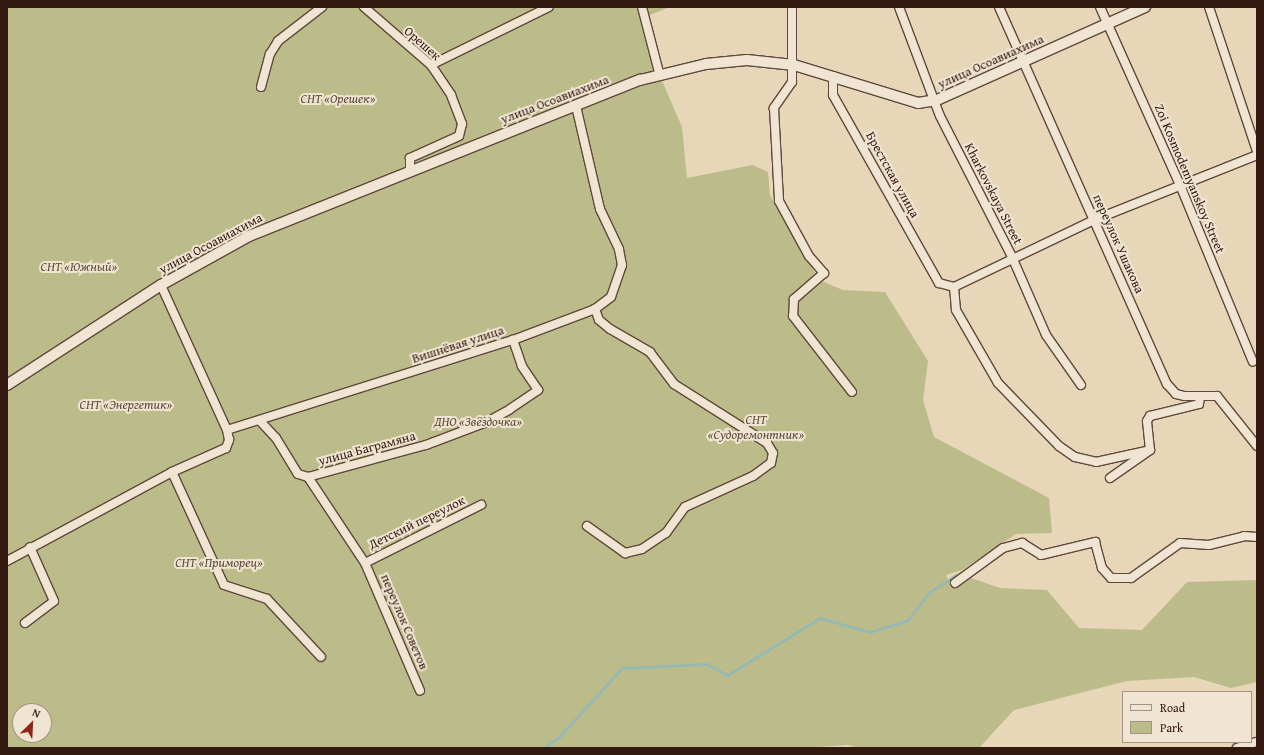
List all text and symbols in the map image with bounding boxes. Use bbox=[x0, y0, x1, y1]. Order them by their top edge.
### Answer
street label: Орешек bbox=[400, 24, 444, 64]
street label: улица Осоавиахима bbox=[936, 32, 1046, 92]
street label: улица Осоавиахима bbox=[499, 72, 611, 128]
park label: СНТ «Орешек» bbox=[300, 91, 376, 107]
street label: Zoi Kosmodemyanskoy Street bbox=[1150, 102, 1228, 256]
street label: Брестская улица bbox=[862, 129, 922, 221]
street label: Kharkovskaya Street bbox=[961, 141, 1025, 247]
street label: переулок Ушакова bbox=[1089, 192, 1147, 296]
street label: улица Осоавиахима bbox=[157, 210, 265, 278]
park label: СНТ «Южный» bbox=[41, 259, 117, 275]
street label: Вишнёвая улица bbox=[410, 323, 506, 367]
park label: СНТ «Энергетик» bbox=[80, 397, 172, 413]
park label: СНТ «Судоремонтник» bbox=[708, 413, 804, 444]
park label: ДНО «Звёздочка» bbox=[434, 414, 522, 430]
street label: улица Баграмяна bbox=[317, 429, 417, 469]
street label: Детский переулок bbox=[366, 493, 468, 553]
park label: СНТ «Приморец» bbox=[175, 555, 263, 571]
street label: переулок Советов bbox=[377, 572, 431, 672]
legend bbox=[1122, 691, 1252, 743]
text: Road bbox=[1160, 699, 1185, 716]
north arrow bbox=[12, 703, 52, 743]
text: N bbox=[30, 704, 43, 722]
text: Park bbox=[1160, 719, 1183, 736]

